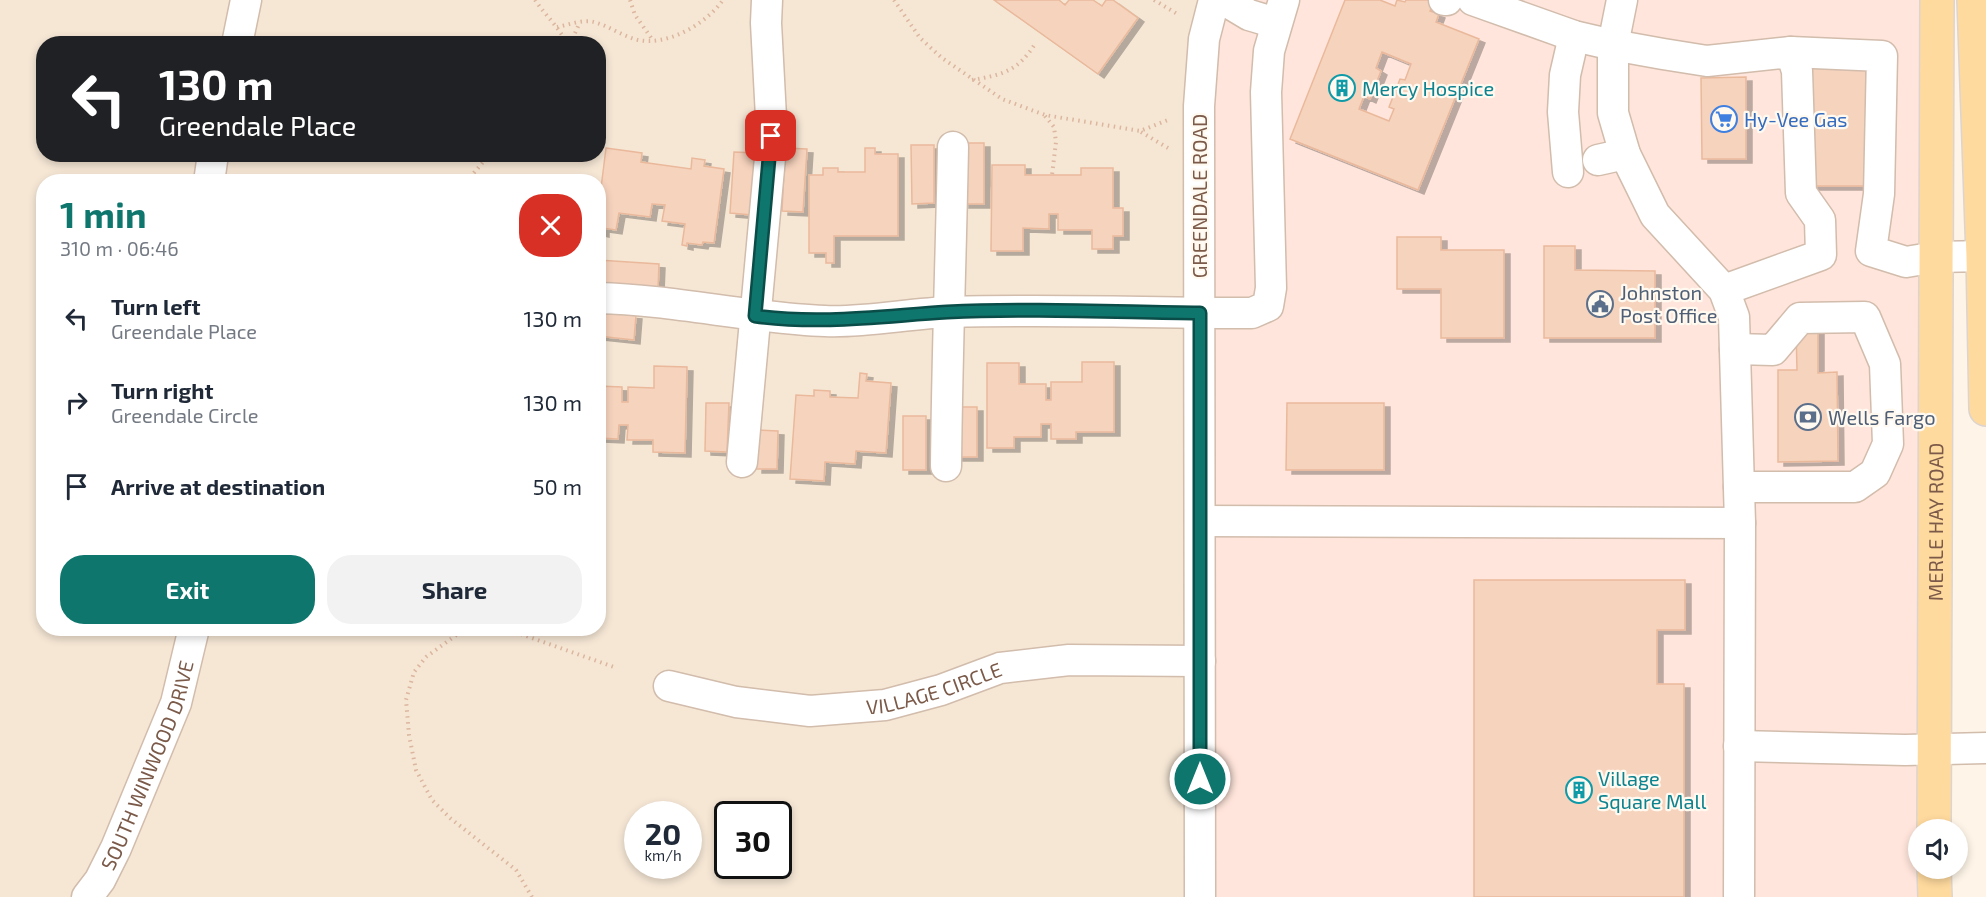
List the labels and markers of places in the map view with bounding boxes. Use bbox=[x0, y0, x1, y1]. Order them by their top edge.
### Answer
building icon: Mercy Hospice bbox=[1327, 73, 1357, 103]
place label: Mercy Hospice bbox=[1362, 76, 1494, 100]
supermarket icon: Hy-Vee Gas bbox=[1709, 104, 1739, 134]
place label: Hy-Vee Gas bbox=[1744, 107, 1848, 131]
pin bbox=[745, 110, 796, 161]
place label: Johnston Post Office bbox=[1620, 280, 1718, 327]
public building icon: Johnston Post Office bbox=[1585, 289, 1615, 319]
bank icon: Wells Fargo bbox=[1793, 402, 1823, 432]
place label: Wells Fargo bbox=[1828, 405, 1936, 429]
place label: Village Square Mall bbox=[1598, 766, 1706, 813]
building icon: Village Square Mall bbox=[1564, 775, 1594, 805]

